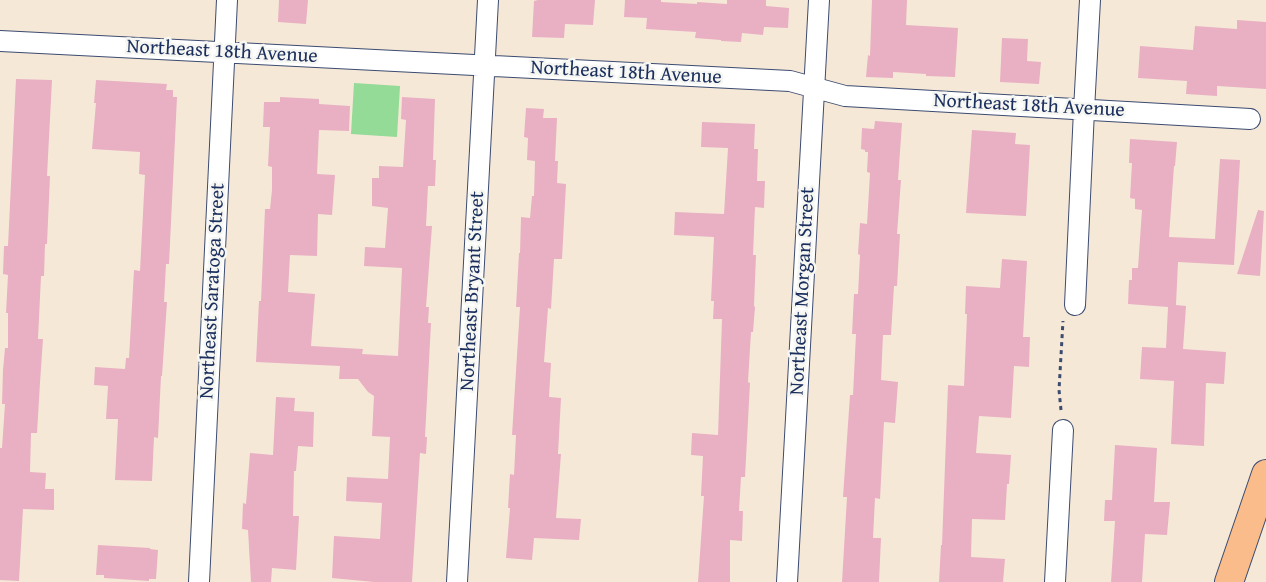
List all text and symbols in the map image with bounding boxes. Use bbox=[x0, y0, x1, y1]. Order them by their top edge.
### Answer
street label: Northeast 18th Avenue bbox=[126, 35, 318, 69]
street label: Northeast 18th Avenue bbox=[530, 56, 722, 90]
street label: Northeast 18th Avenue bbox=[933, 89, 1125, 123]
street label: Northeast Saratoga Street bbox=[195, 182, 231, 400]
street label: Northeast Morgan Street bbox=[786, 186, 820, 396]
street label: Northeast Bryant Street bbox=[456, 190, 490, 392]

